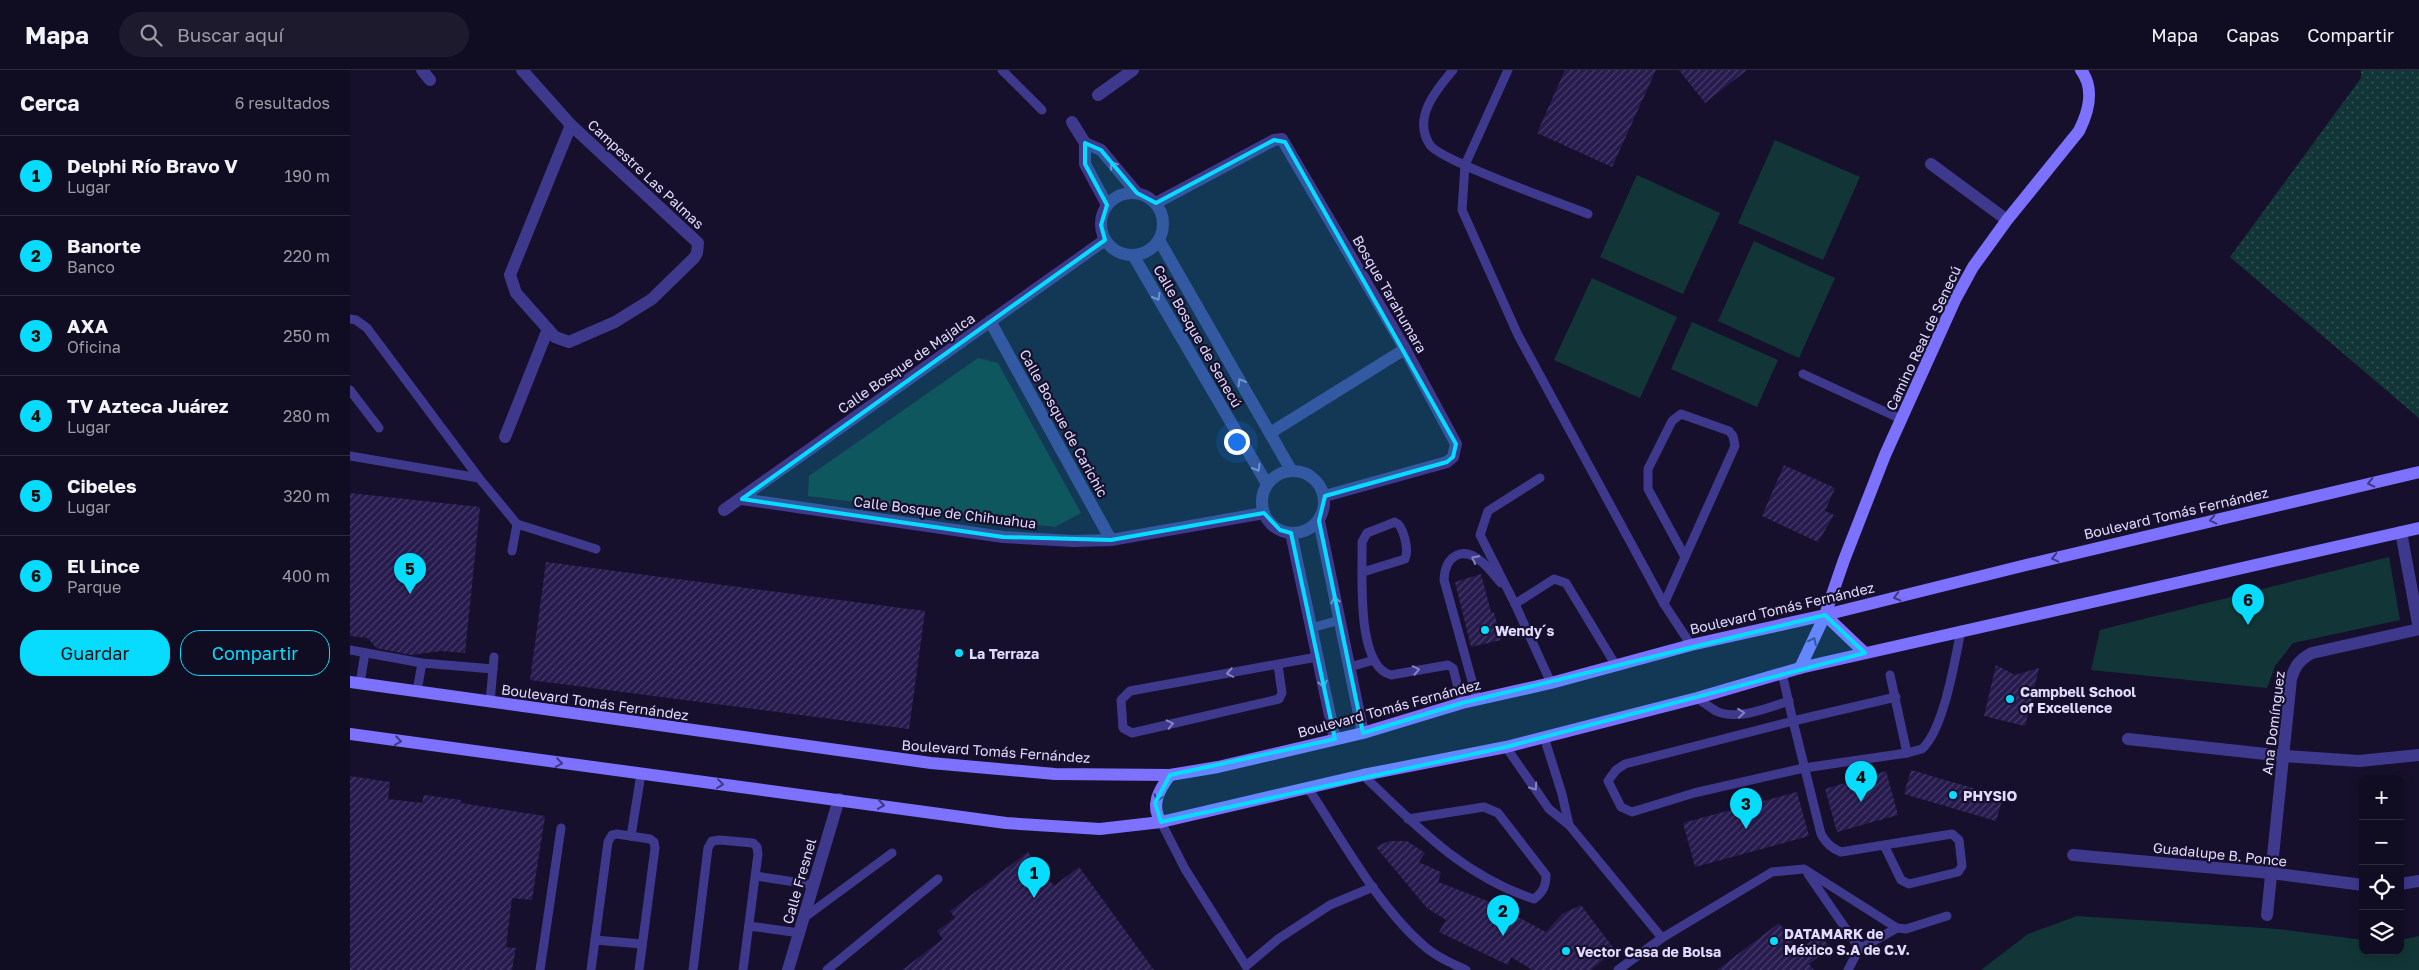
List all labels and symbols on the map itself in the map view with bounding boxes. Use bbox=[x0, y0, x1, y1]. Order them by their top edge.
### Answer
street label: Campestre Las Palmas bbox=[584, 116, 708, 232]
one-way arrow bbox=[1110, 162, 1118, 171]
street label: Bosque Tarahumara bbox=[1349, 232, 1431, 356]
street label: Calle Bosque de Senecú bbox=[1150, 262, 1246, 410]
street label: Camino Real de Senecú bbox=[1882, 263, 1964, 413]
one-way arrow bbox=[1151, 292, 1161, 301]
street label: Calle Bosque de Majalca bbox=[834, 309, 978, 417]
street label: Calle Bosque de Carichic bbox=[1016, 346, 1112, 500]
one-way arrow bbox=[1237, 379, 1247, 388]
your location bbox=[1224, 429, 1250, 455]
one-way arrow bbox=[1251, 462, 1261, 471]
one-way arrow bbox=[2367, 477, 2376, 488]
street label: Boulevard Tomás Fernández bbox=[2082, 483, 2270, 543]
street label: Calle Bosque de Chihuahua bbox=[853, 492, 1037, 532]
one-way arrow bbox=[2209, 514, 2218, 525]
one-way arrow bbox=[2051, 552, 2060, 563]
pin: 5 bbox=[394, 553, 426, 594]
one-way arrow bbox=[1471, 555, 1480, 565]
street label: Boulevard Tomás Fernández bbox=[1688, 578, 1876, 638]
pin: 6 bbox=[2232, 584, 2264, 625]
one-way arrow bbox=[1893, 591, 1902, 602]
one-way arrow bbox=[1331, 595, 1341, 604]
place label: Wendy´s bbox=[1495, 622, 1554, 639]
marker: Wendy´s bbox=[1479, 624, 1491, 636]
one-way arrow bbox=[1807, 637, 1817, 646]
place label: La Terraza bbox=[969, 645, 1039, 662]
marker: La Terraza bbox=[953, 647, 965, 659]
one-way arrow bbox=[1411, 665, 1420, 675]
one-way arrow bbox=[1226, 668, 1234, 678]
street label: Ana Domínguez bbox=[2258, 670, 2288, 776]
street label: Boulevard Tomás Fernández bbox=[1296, 675, 1482, 741]
one-way arrow bbox=[1317, 679, 1328, 688]
street label: Boulevard Tomás Fernández bbox=[500, 680, 690, 724]
place label: Campbell School of Excellence bbox=[2020, 683, 2136, 716]
marker: Campbell School of Excellence bbox=[2004, 693, 2016, 705]
one-way arrow bbox=[1737, 708, 1745, 719]
one-way arrow bbox=[1165, 719, 1174, 730]
one-way arrow bbox=[394, 735, 403, 745]
street label: Boulevard Tomás Fernández bbox=[901, 736, 1091, 766]
one-way arrow bbox=[556, 757, 564, 768]
pin: 4 bbox=[1845, 761, 1877, 802]
one-way arrow bbox=[716, 779, 725, 789]
one-way arrow bbox=[1528, 782, 1537, 791]
place label: PHYSIO bbox=[1963, 787, 2018, 804]
pin: 3 bbox=[1730, 788, 1762, 829]
marker: PHYSIO bbox=[1947, 789, 1959, 801]
one-way arrow bbox=[1153, 793, 1163, 801]
one-way arrow bbox=[878, 799, 886, 810]
street label: Calle Fresnel bbox=[779, 836, 819, 926]
street label: Guadalupe B. Ponce bbox=[2152, 839, 2288, 869]
pin: 1 bbox=[1018, 857, 1050, 898]
pin: 2 bbox=[1487, 895, 1519, 936]
place label: DATAMARK de México S.A de C.V. bbox=[1784, 925, 1910, 958]
marker: DATAMARK de México S.A de C.V. bbox=[1768, 935, 1780, 947]
place label: Vector Casa de Bolsa bbox=[1576, 943, 1721, 960]
marker: Vector Casa de Bolsa bbox=[1560, 945, 1572, 957]

